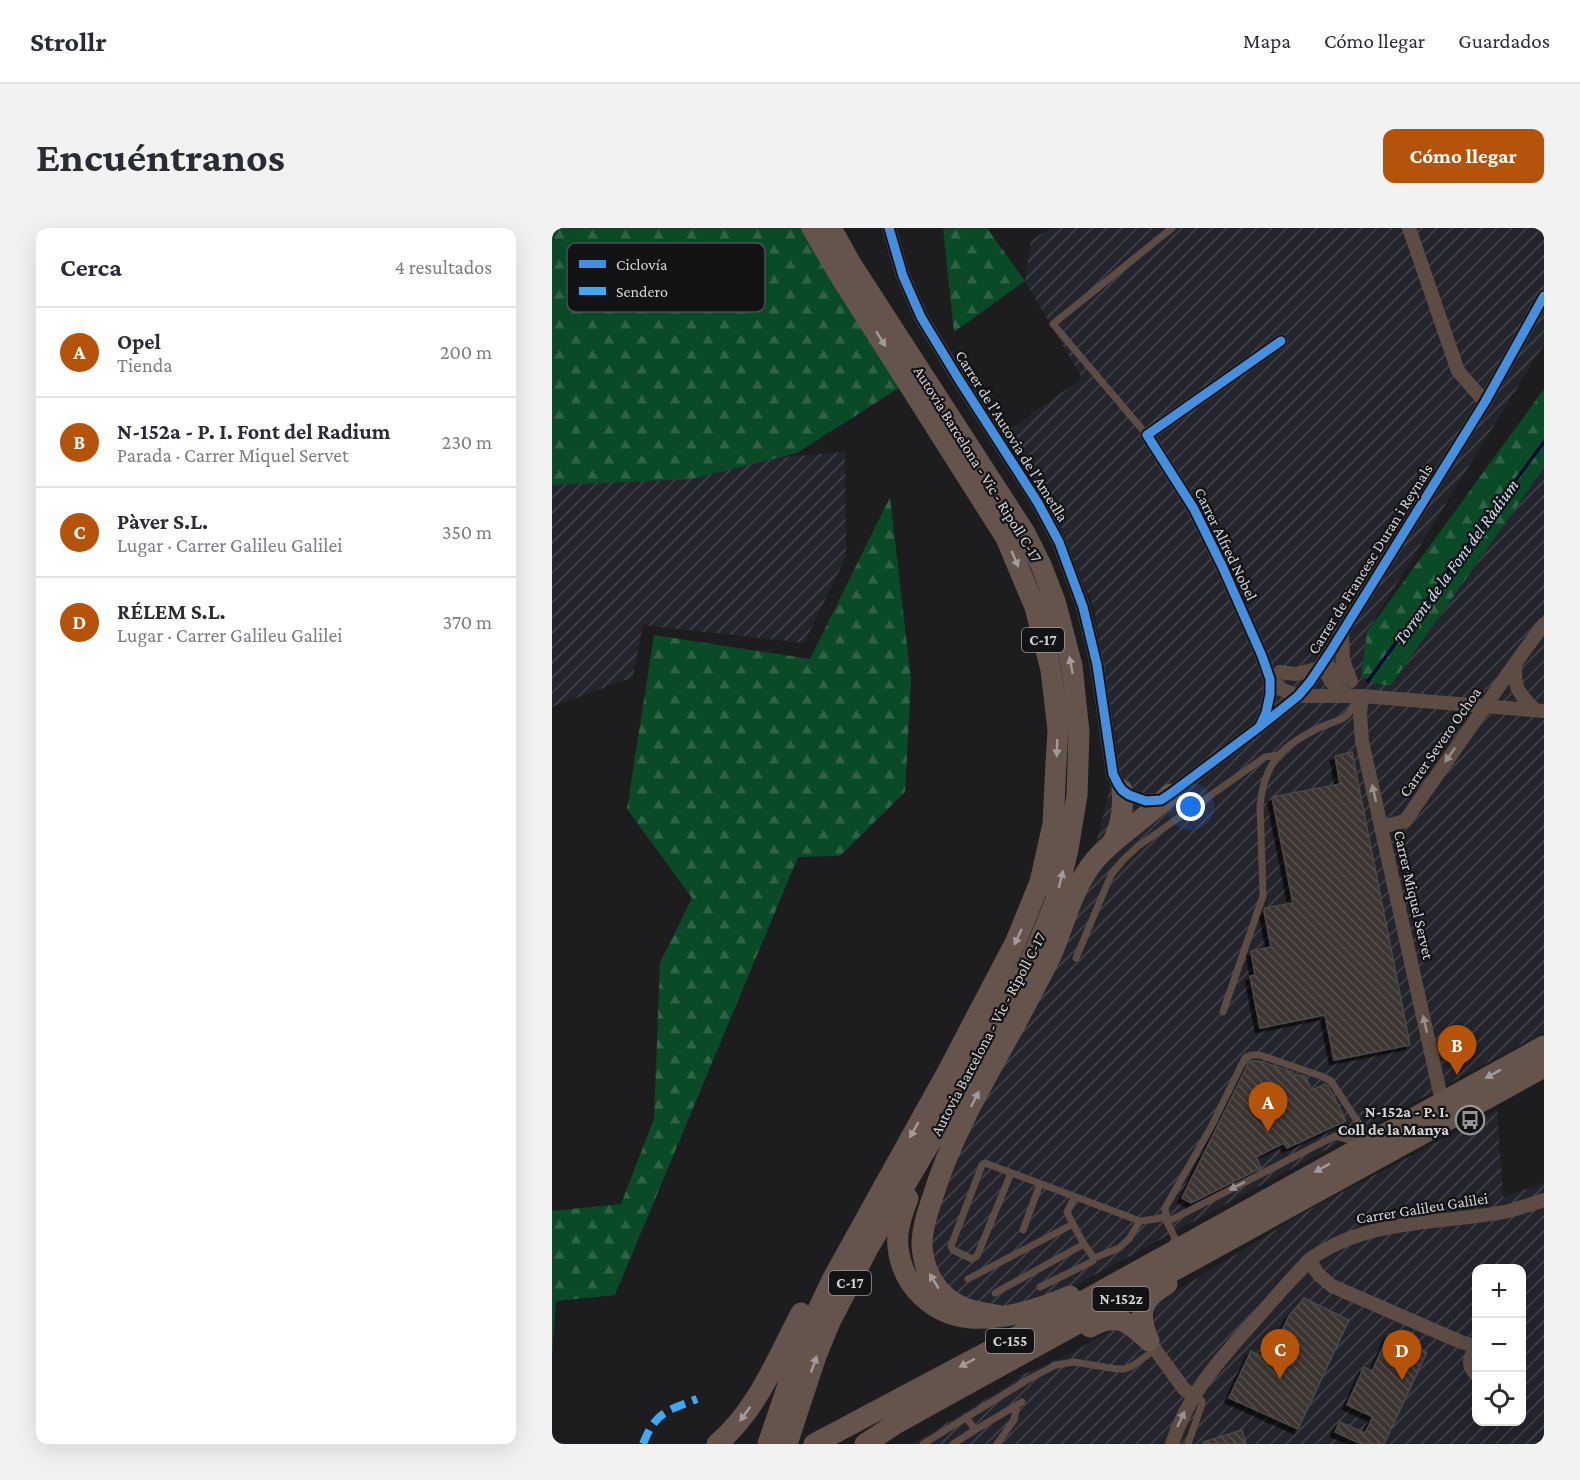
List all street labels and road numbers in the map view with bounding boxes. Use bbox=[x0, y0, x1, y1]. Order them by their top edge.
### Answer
street label: Carrer de l'Autovia de l'Ametlla bbox=[952, 347, 1072, 525]
street label: Autovia Barcelona - Vic - Ripoll C-17 bbox=[910, 363, 1046, 566]
street label: Carrer de Francesc Duran i Reynals bbox=[1304, 461, 1437, 658]
street label: Carrer Alfred Nobel bbox=[1191, 485, 1261, 603]
road number: C-17 bbox=[1022, 628, 1064, 652]
street label: Carrer Severo Ochoa bbox=[1396, 683, 1485, 800]
street label: Carrer Miquel Servet bbox=[1390, 829, 1437, 962]
street label: Autovia Barcelona - Vic - Ripoll C-17 bbox=[927, 929, 1050, 1139]
street label: Carrer Galileu Galilei bbox=[1355, 1189, 1489, 1227]
road number: C-17 bbox=[829, 1271, 871, 1295]
road number: N-152z bbox=[1092, 1287, 1150, 1311]
road number: C-155 bbox=[986, 1329, 1034, 1353]

